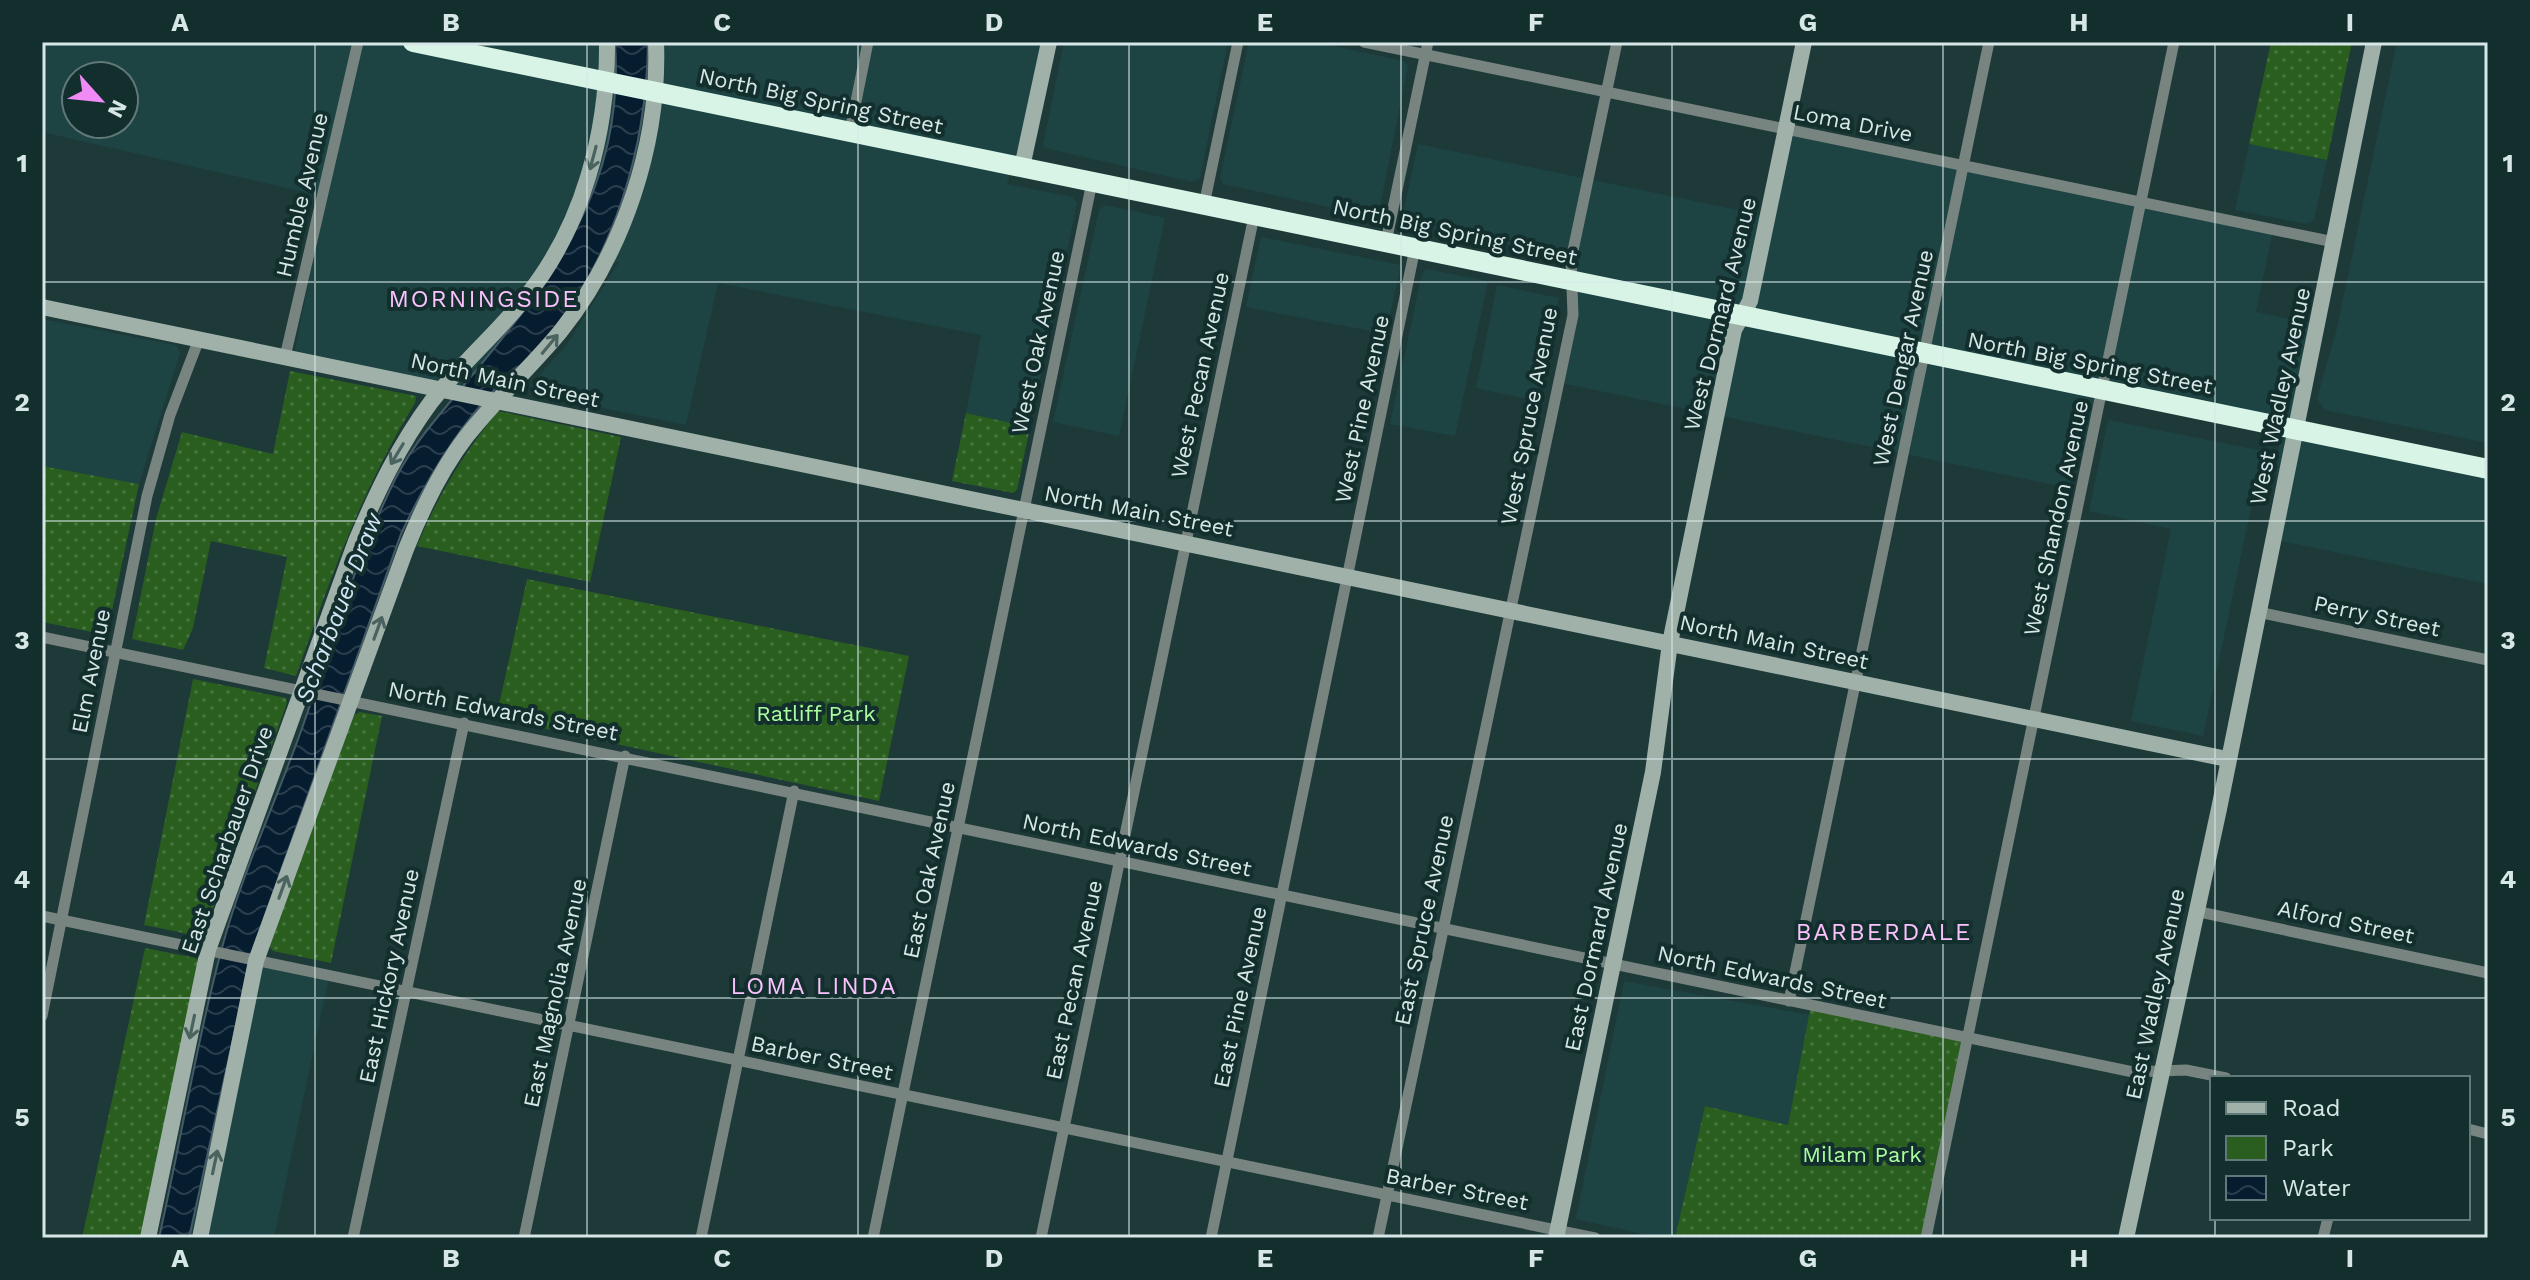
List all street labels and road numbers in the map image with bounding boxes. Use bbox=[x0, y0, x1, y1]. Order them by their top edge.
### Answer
street label: North Big Spring Street bbox=[697, 63, 945, 139]
street label: Loma Drive bbox=[1791, 99, 1915, 147]
street label: Humble Avenue bbox=[271, 110, 333, 280]
street label: North Big Spring Street bbox=[1331, 194, 1579, 270]
street label: West Dormard Avenue bbox=[1679, 195, 1761, 433]
street label: West Dengar Avenue bbox=[1868, 247, 1938, 469]
street label: West Oak Avenue bbox=[1006, 248, 1070, 436]
street label: West Pecan Avenue bbox=[1166, 270, 1234, 480]
street label: West Wadley Avenue bbox=[2245, 285, 2315, 507]
street label: West Spruce Avenue bbox=[1496, 305, 1562, 527]
street label: West Pine Avenue bbox=[1330, 313, 1394, 505]
street label: North Big Spring Street bbox=[1965, 327, 2215, 399]
street label: North Main Street bbox=[408, 348, 602, 412]
street label: West Shandon Avenue bbox=[2019, 398, 2093, 638]
street label: North Main Street bbox=[1042, 480, 1236, 542]
street label: Perry Street bbox=[2312, 590, 2442, 642]
street label: Elm Avenue bbox=[67, 607, 115, 735]
street label: North Main Street bbox=[1677, 610, 1871, 674]
street label: North Edwards Street bbox=[386, 676, 620, 746]
street label: East Scharbauer Drive bbox=[176, 723, 278, 957]
street label: East Oak Avenue bbox=[898, 779, 960, 961]
street label: North Edwards Street bbox=[1020, 808, 1254, 882]
street label: East Spruce Avenue bbox=[1389, 812, 1459, 1028]
street label: East Dormard Avenue bbox=[1560, 820, 1632, 1054]
street label: East Hickory Avenue bbox=[354, 866, 424, 1086]
street label: East Magnolia Avenue bbox=[519, 876, 591, 1110]
street label: East Pecan Avenue bbox=[1041, 878, 1107, 1082]
street label: East Wadley Avenue bbox=[2120, 886, 2190, 1102]
street label: Alford Street bbox=[2275, 895, 2417, 949]
street label: East Pine Avenue bbox=[1209, 904, 1271, 1090]
street label: North Edwards Street bbox=[1655, 940, 1889, 1014]
street label: Barber Street bbox=[749, 1031, 895, 1085]
street label: Barber Street bbox=[1384, 1163, 1530, 1215]

